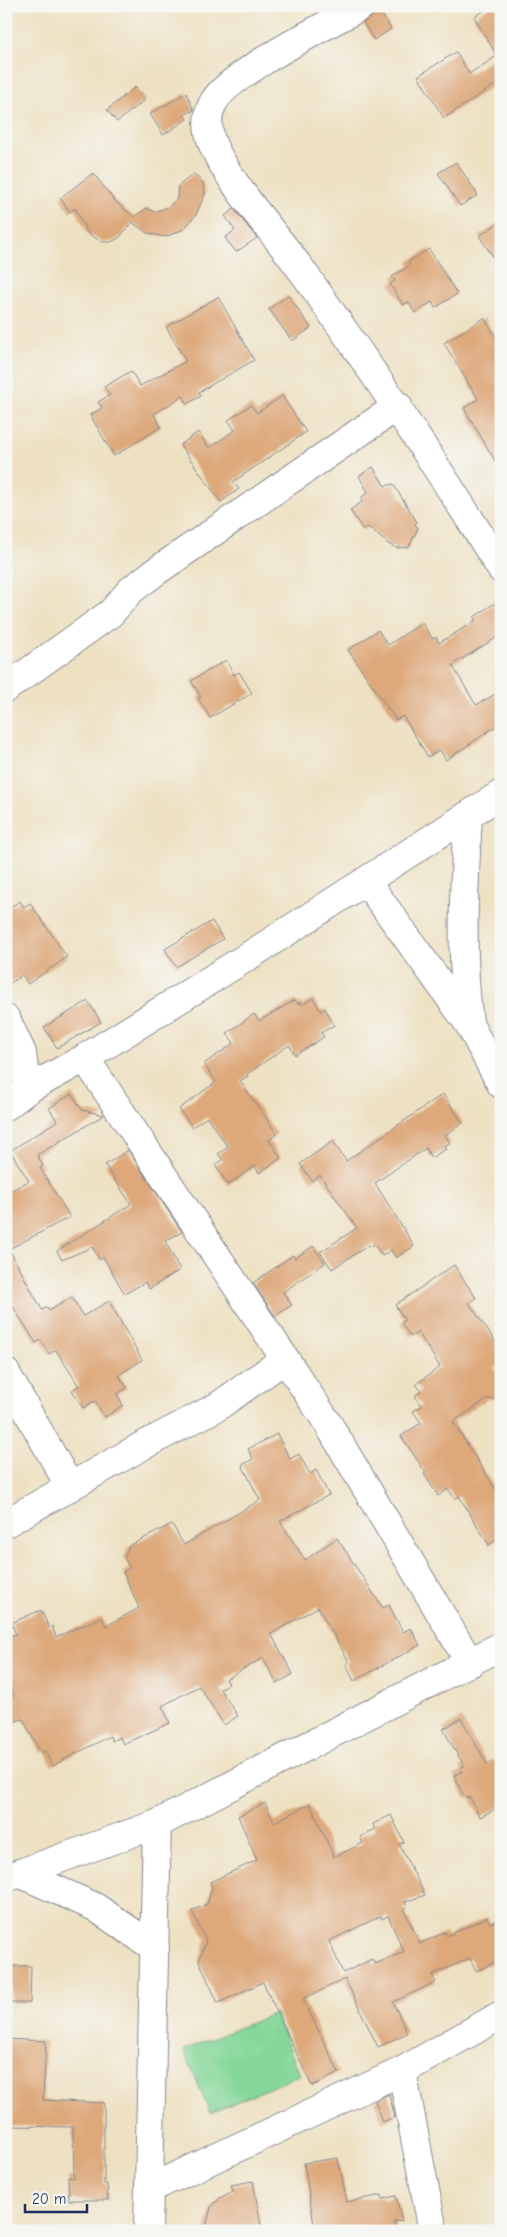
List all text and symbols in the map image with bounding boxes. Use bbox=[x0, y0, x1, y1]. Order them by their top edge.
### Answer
scale bar bbox=[25, 2182, 88, 2214]
text: 20 m bbox=[32, 2190, 66, 2208]

